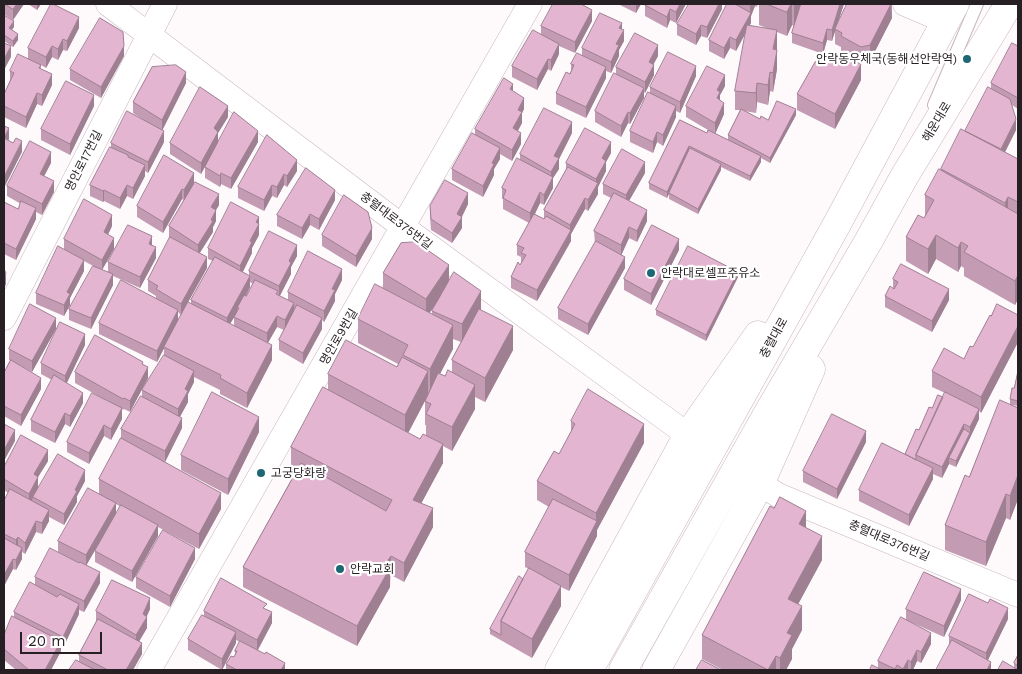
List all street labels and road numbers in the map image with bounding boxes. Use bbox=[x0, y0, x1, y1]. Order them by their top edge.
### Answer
street label: 해운대로 bbox=[919, 99, 955, 145]
street label: 명안로17번길 bbox=[62, 128, 106, 194]
street label: 충렬대로375번길 bbox=[357, 189, 435, 253]
street label: 명안로9번길 bbox=[317, 306, 361, 368]
street label: 충렬대로 bbox=[757, 315, 791, 361]
street label: 충렬대로376번길 bbox=[846, 517, 932, 565]

